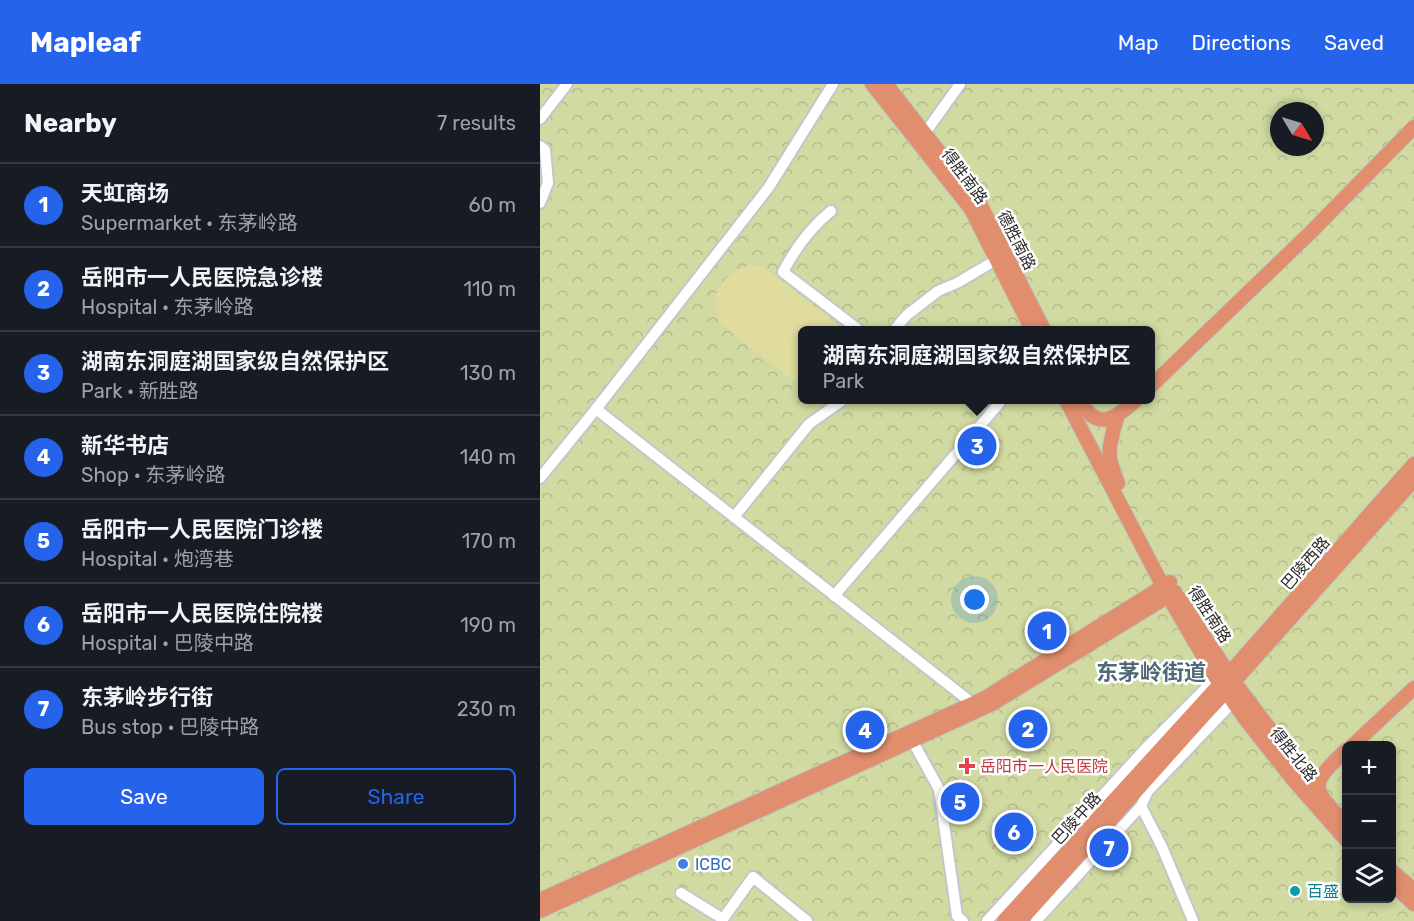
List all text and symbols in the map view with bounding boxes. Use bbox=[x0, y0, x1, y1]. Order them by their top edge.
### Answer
text: Mapleaf bbox=[30, 26, 141, 59]
text: Map bbox=[1118, 30, 1159, 55]
text: Directions bbox=[1192, 30, 1291, 55]
text: Saved bbox=[1324, 30, 1384, 55]
north arrow bbox=[1270, 102, 1324, 156]
text: Nearby bbox=[24, 108, 117, 139]
text: 7 results bbox=[437, 111, 516, 135]
street label: 得胜南路 bbox=[938, 145, 991, 208]
text: 天虹商场 bbox=[81, 180, 169, 207]
text: 1 bbox=[39, 193, 48, 217]
text: 60 m bbox=[469, 193, 516, 217]
street label: 德胜南路 bbox=[994, 207, 1040, 273]
text: Supermarket · 东茅岭路 bbox=[81, 211, 298, 235]
text: 岳阳市一人民医院急诊楼 bbox=[81, 264, 323, 291]
text: 2 bbox=[37, 277, 50, 301]
text: 110 m bbox=[464, 277, 516, 301]
text: Hospital · 东茅岭路 bbox=[81, 295, 254, 319]
popup bbox=[798, 326, 1155, 404]
text: 湖南东洞庭湖国家级自然保护区 bbox=[822, 342, 1131, 369]
text: 湖南东洞庭湖国家级自然保护区 bbox=[81, 348, 389, 375]
text: 3 bbox=[37, 361, 50, 385]
text: 130 m bbox=[460, 361, 516, 385]
text: Park bbox=[822, 369, 864, 393]
text: Park · 新胜路 bbox=[81, 379, 199, 403]
pin: 3 bbox=[958, 424, 996, 469]
text: 新华书店 bbox=[81, 432, 169, 459]
text: 4 bbox=[37, 445, 50, 469]
text: 140 m bbox=[460, 445, 516, 469]
text: Shop · 东茅岭路 bbox=[81, 463, 225, 487]
text: 岳阳市一人民医院门诊楼 bbox=[81, 516, 323, 543]
text: 5 bbox=[37, 529, 50, 553]
text: 170 m bbox=[462, 529, 516, 553]
street label: 巴陵西路 bbox=[1277, 533, 1334, 594]
text: Hospital · 炮湾巷 bbox=[81, 547, 234, 571]
street label: 得胜南路 bbox=[1184, 582, 1235, 646]
your location bbox=[960, 585, 989, 614]
text: 岳阳市一人民医院住院楼 bbox=[81, 600, 323, 627]
pin: 1 bbox=[1028, 608, 1066, 654]
text: 6 bbox=[37, 613, 50, 637]
text: 190 m bbox=[460, 613, 516, 637]
text: Hospital · 巴陵中路 bbox=[81, 631, 254, 655]
district label: 东茅岭街道 bbox=[1096, 659, 1206, 686]
text: 东茅岭步行街 bbox=[81, 684, 213, 711]
text: 7 bbox=[38, 697, 49, 721]
text: 230 m bbox=[457, 697, 516, 721]
pin: 2 bbox=[1008, 706, 1048, 752]
pin: 4 bbox=[846, 708, 884, 752]
text: Bus stop · 巴陵中路 bbox=[81, 715, 259, 739]
street label: 得胜北路 bbox=[1266, 723, 1321, 785]
map controls bbox=[1342, 741, 1396, 903]
button: + bbox=[1342, 741, 1396, 795]
marker: 岳阳市一人民医院 bbox=[958, 757, 976, 775]
place label: 岳阳市一人民医院 bbox=[980, 757, 1108, 776]
button: Save bbox=[24, 768, 264, 825]
button: Share bbox=[276, 768, 516, 825]
pin: 5 bbox=[940, 780, 980, 824]
street label: 巴陵中路 bbox=[1048, 788, 1105, 848]
button: − bbox=[1342, 795, 1396, 849]
pin: 6 bbox=[994, 810, 1034, 855]
pin: 7 bbox=[1090, 826, 1128, 870]
button: layers bbox=[1342, 849, 1396, 903]
place label: ICBC bbox=[695, 855, 731, 874]
marker: ICBC bbox=[676, 857, 690, 871]
place label: 百盛 bbox=[1307, 882, 1339, 901]
marker: 百盛 bbox=[1288, 884, 1302, 898]

